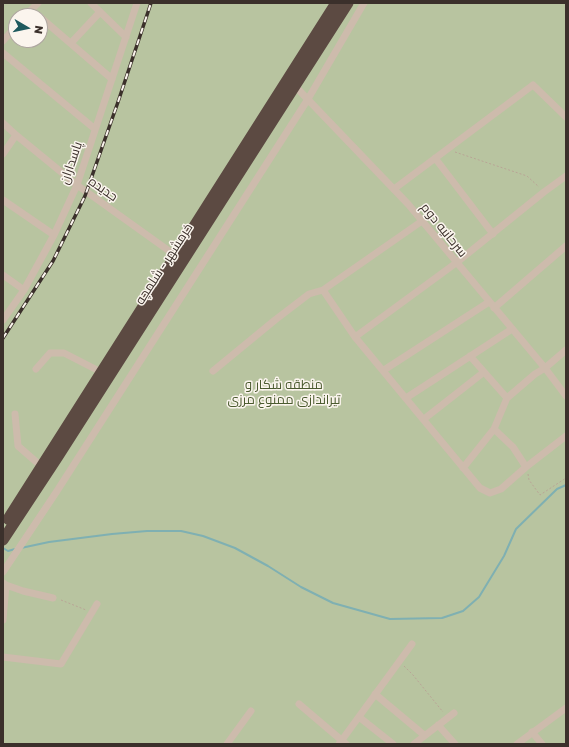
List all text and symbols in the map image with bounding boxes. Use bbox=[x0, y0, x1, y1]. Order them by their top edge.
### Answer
north arrow bbox=[8, 8, 48, 48]
text: N bbox=[32, 25, 46, 35]
street label: پاسداران bbox=[56, 140, 86, 186]
street label: جدیده bbox=[85, 173, 121, 205]
street label: سرحانیه دوم bbox=[417, 200, 471, 260]
street label: خرمشهر - شلمچه bbox=[132, 221, 196, 307]
park label: منطقه شکار و تیراندازی ممنوع مرزی bbox=[227, 377, 341, 408]

